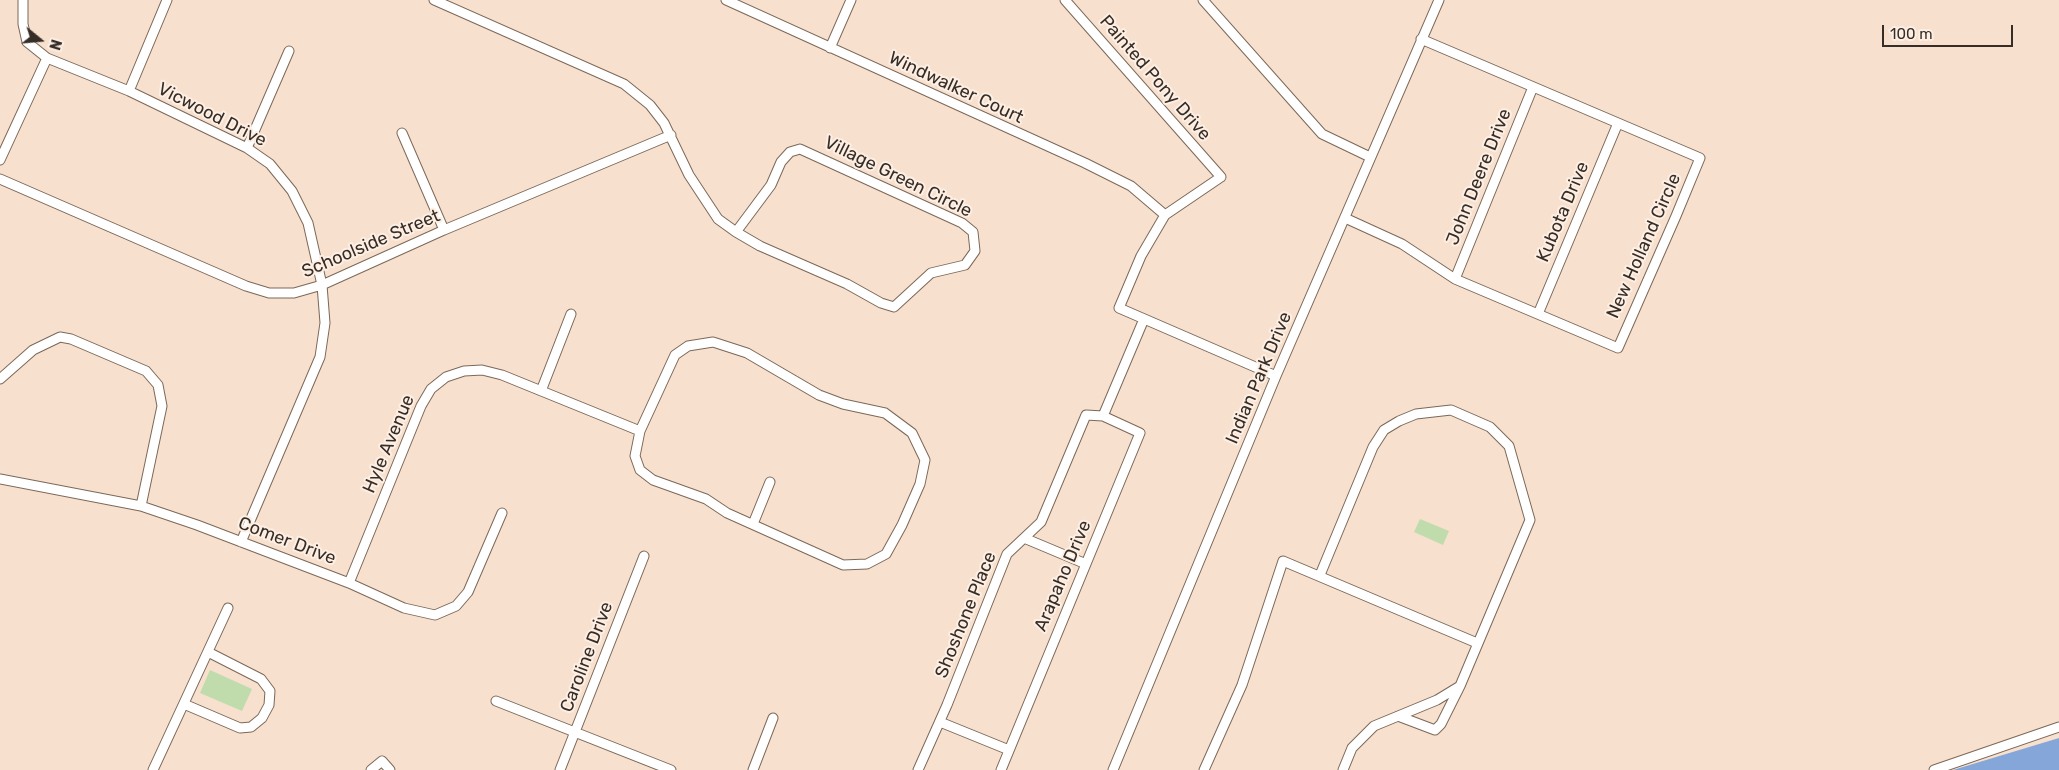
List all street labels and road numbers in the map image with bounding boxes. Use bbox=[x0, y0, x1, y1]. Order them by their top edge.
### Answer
street label: Painted Pony Drive bbox=[1095, 11, 1215, 145]
street label: Windwalker Court bbox=[885, 47, 1027, 129]
street label: Vicwood Drive bbox=[154, 78, 270, 152]
street label: John Deere Drive bbox=[1442, 106, 1516, 248]
street label: Village Green Circle bbox=[821, 132, 975, 222]
street label: Kubota Drive bbox=[1532, 159, 1594, 265]
street label: New Holland Circle bbox=[1602, 170, 1686, 322]
street label: Schoolside Street bbox=[299, 205, 443, 283]
street label: Indian Park Drive bbox=[1221, 309, 1297, 447]
street label: Hyle Avenue bbox=[359, 392, 419, 496]
street label: Comer Drive bbox=[235, 512, 339, 570]
street label: Arapaho Drive bbox=[1030, 517, 1096, 635]
street label: Shoshone Place bbox=[931, 549, 1001, 681]
street label: Caroline Drive bbox=[556, 599, 618, 715]

